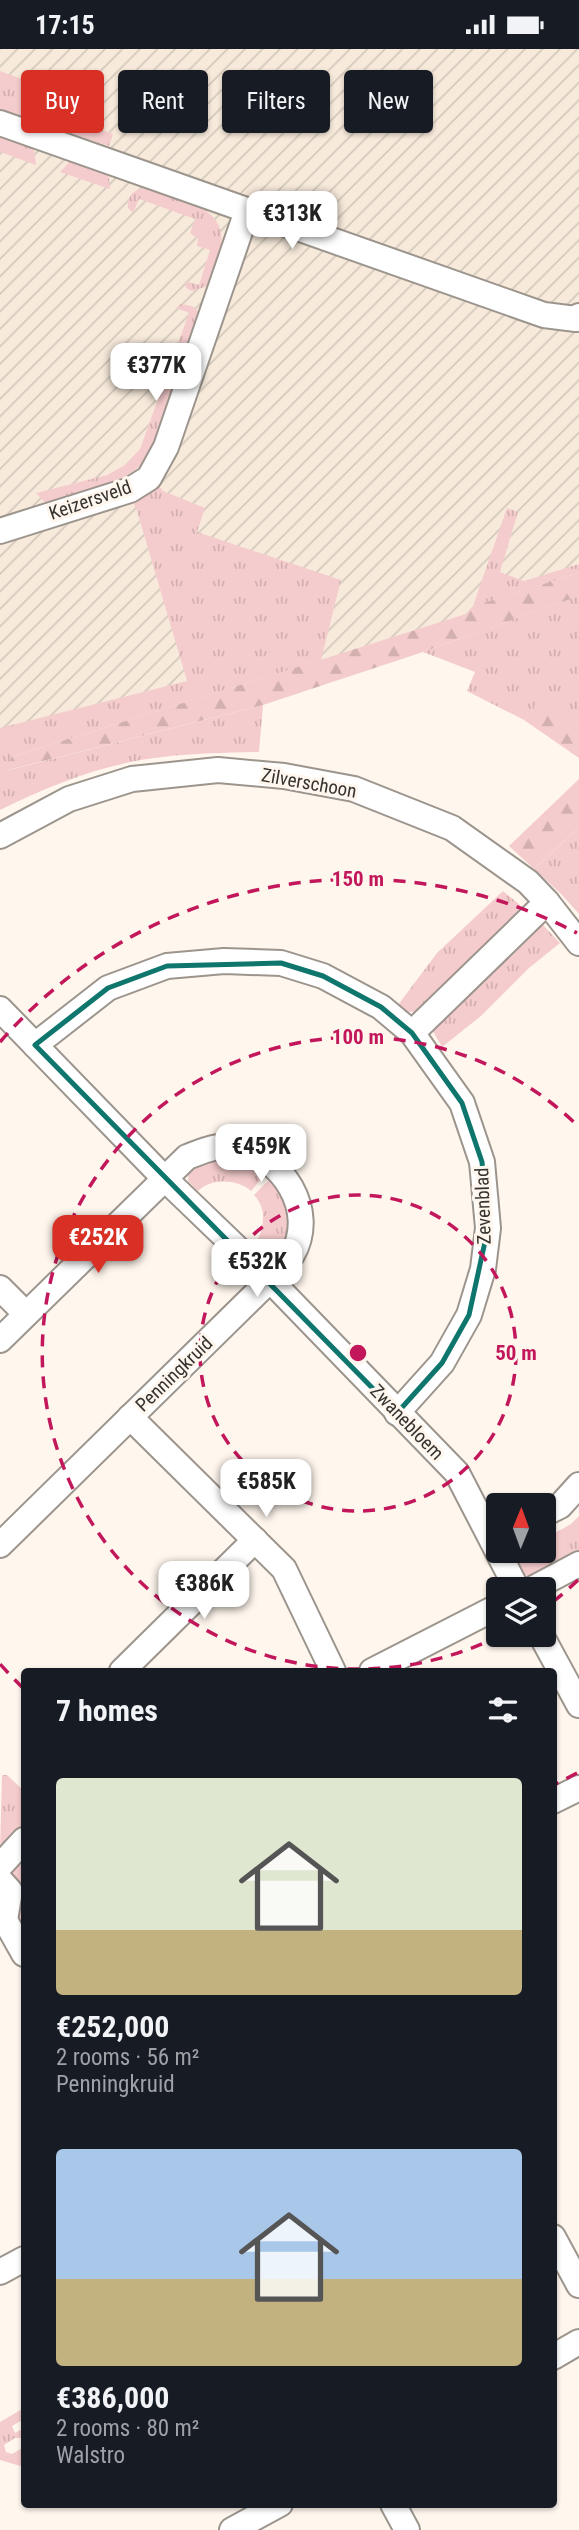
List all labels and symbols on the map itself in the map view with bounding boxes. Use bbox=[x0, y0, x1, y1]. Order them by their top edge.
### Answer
pin: €313K bbox=[243, 191, 341, 251]
pin: €377K bbox=[107, 343, 205, 403]
street label: Keizersveld bbox=[46, 475, 134, 525]
street label: Zilverschoon bbox=[260, 763, 358, 803]
text: 150 m bbox=[332, 867, 384, 891]
text: 100 m bbox=[332, 1025, 384, 1049]
pin: €459K bbox=[212, 1125, 310, 1184]
street label: Zevenblad bbox=[470, 1167, 496, 1245]
pin: €252K bbox=[49, 1215, 147, 1275]
pin: €532K bbox=[208, 1239, 306, 1299]
street label: Penningkruid bbox=[131, 1332, 217, 1416]
centre of rings bbox=[346, 1341, 370, 1365]
text: 50 m bbox=[495, 1341, 537, 1365]
street label: Zwanebloem bbox=[365, 1380, 449, 1464]
pin: €585K bbox=[217, 1459, 315, 1519]
north arrow bbox=[486, 1493, 556, 1563]
pin: €386K bbox=[155, 1561, 253, 1621]

